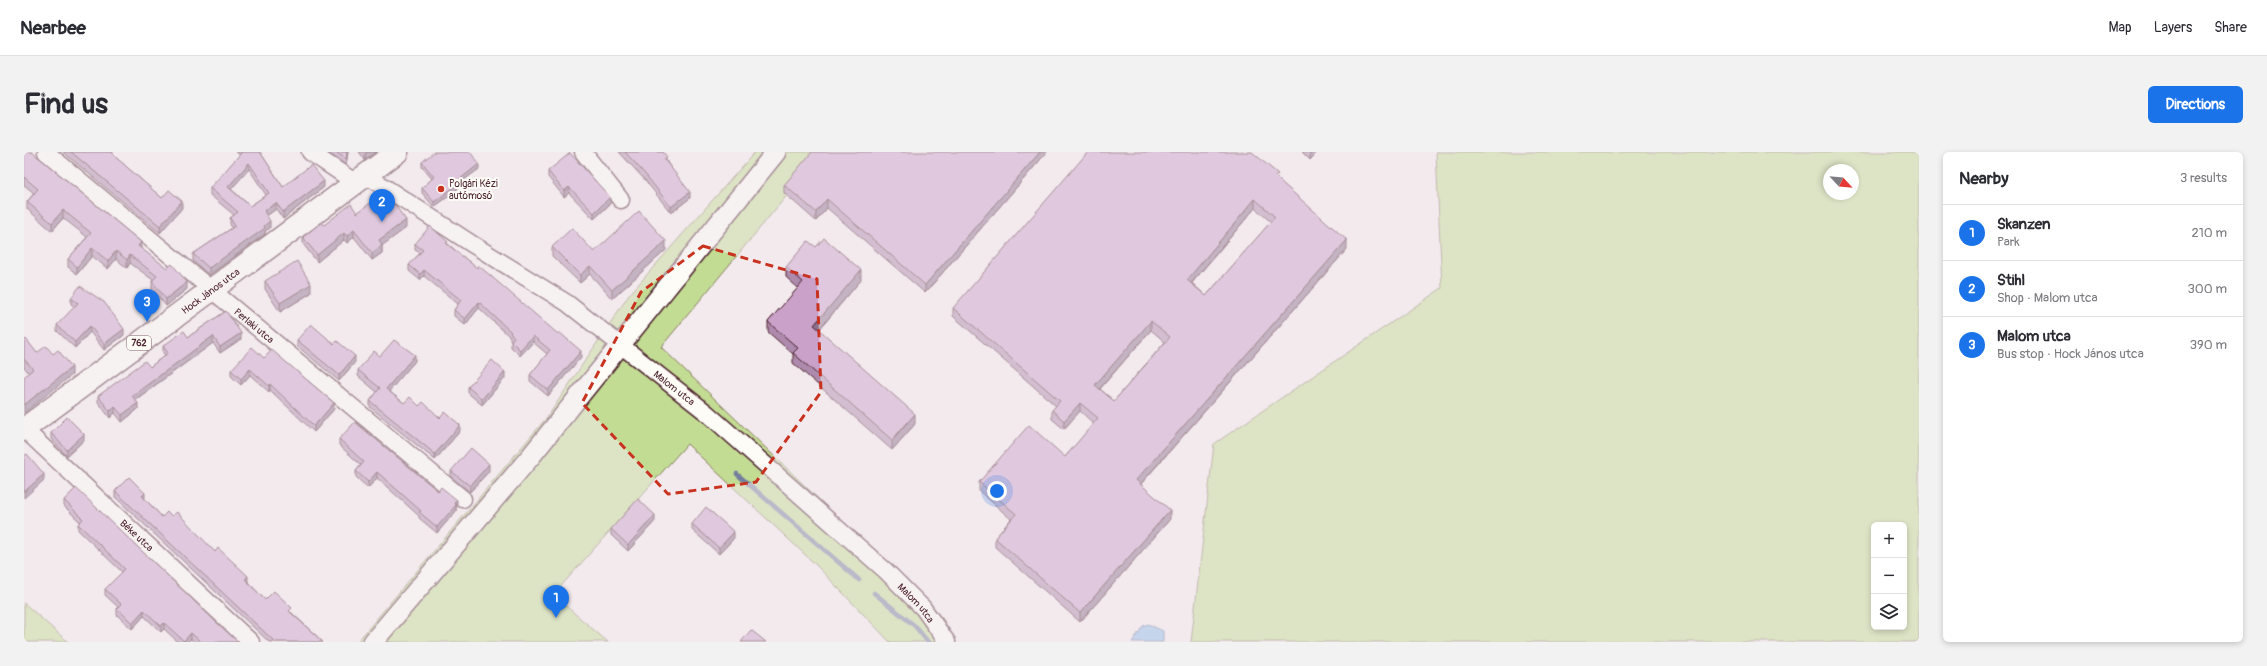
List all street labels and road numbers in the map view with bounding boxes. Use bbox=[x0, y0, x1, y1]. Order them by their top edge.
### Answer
street label: Hock János utca bbox=[179, 266, 243, 317]
street label: Perlaki utca bbox=[231, 306, 276, 346]
road number: 762 bbox=[127, 336, 151, 350]
street label: Malom utca bbox=[651, 368, 697, 408]
street label: Béke utca bbox=[117, 517, 156, 554]
street label: Malom utca bbox=[895, 581, 937, 626]

